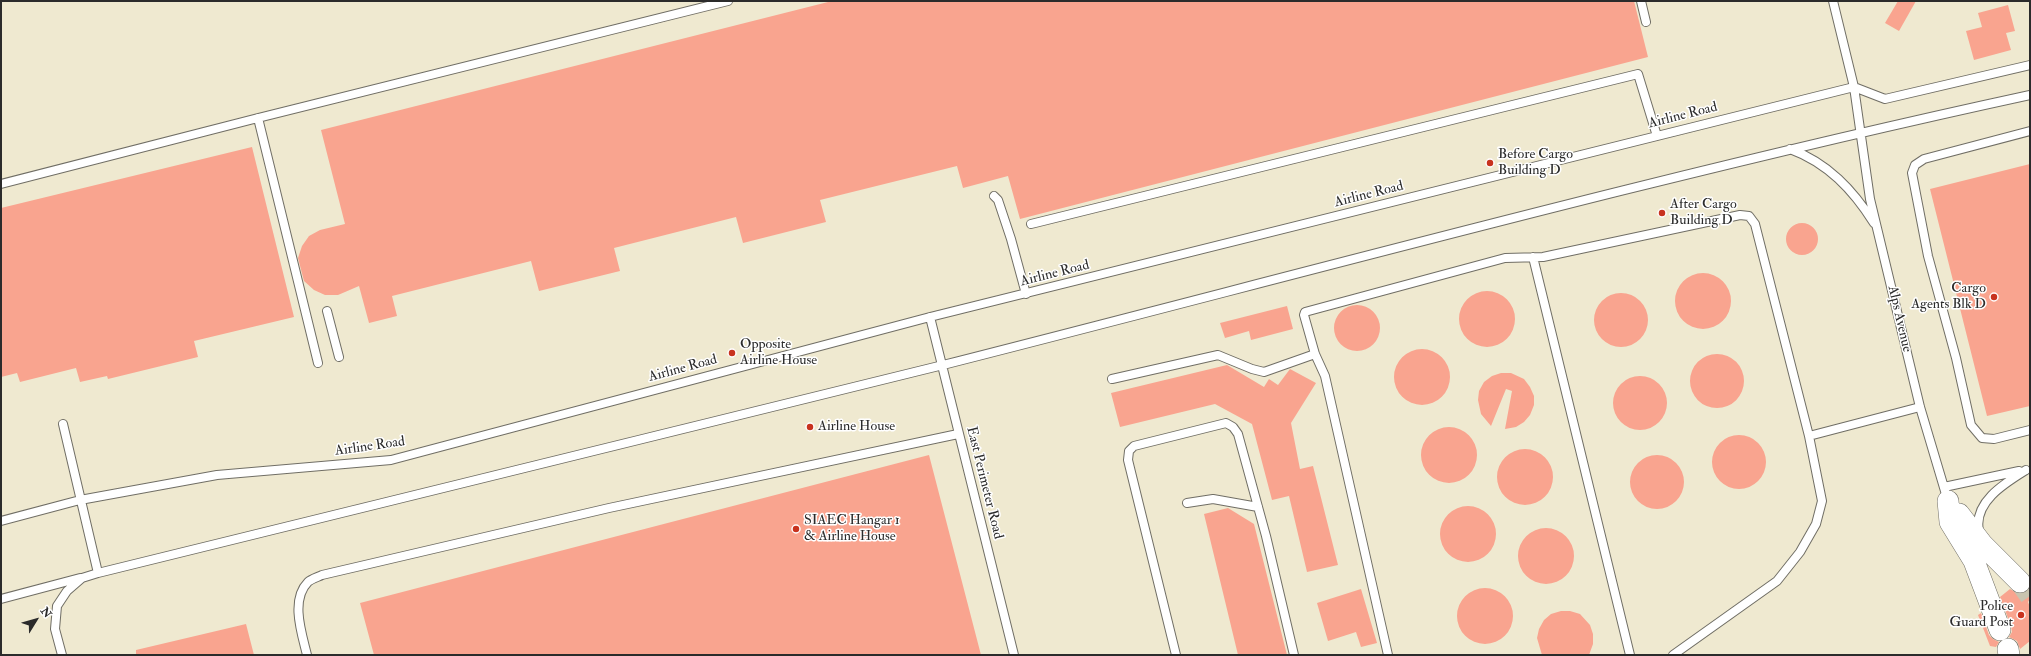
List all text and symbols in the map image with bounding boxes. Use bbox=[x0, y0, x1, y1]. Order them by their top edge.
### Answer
street label: Airline Road bbox=[1647, 99, 1719, 133]
place label: Before Cargo Building D bbox=[1498, 147, 1573, 180]
marker: Before Cargo Building D bbox=[1485, 158, 1495, 168]
street label: Airline Road bbox=[1333, 178, 1405, 212]
place label: After Cargo Building D bbox=[1670, 197, 1737, 230]
marker: After Cargo Building D bbox=[1657, 208, 1667, 218]
street label: Airline Road bbox=[1019, 257, 1091, 291]
place label: Cargo Agents Blk D bbox=[1911, 281, 1986, 314]
street label: Alps Avenue bbox=[1883, 284, 1915, 354]
marker: Cargo Agents Blk D bbox=[1989, 292, 1999, 302]
place label: Opposite Airline House bbox=[740, 337, 817, 370]
marker: Opposite Airline House bbox=[727, 348, 737, 358]
street label: Airline Road bbox=[647, 352, 719, 386]
place label: Airline House bbox=[818, 419, 895, 435]
marker: Airline House bbox=[805, 422, 815, 432]
street label: East Perimeter Road bbox=[962, 425, 1006, 541]
street label: Airline Road bbox=[334, 434, 406, 460]
place label: SIAEC Hangar 1 & Airline House bbox=[804, 513, 900, 546]
marker: SIAEC Hangar 1 & Airline House bbox=[791, 524, 801, 534]
place label: Police Guard Post bbox=[1949, 599, 2013, 632]
north arrow bbox=[16, 600, 56, 640]
text: N bbox=[38, 605, 54, 620]
marker: Police Guard Post bbox=[2016, 610, 2026, 620]

